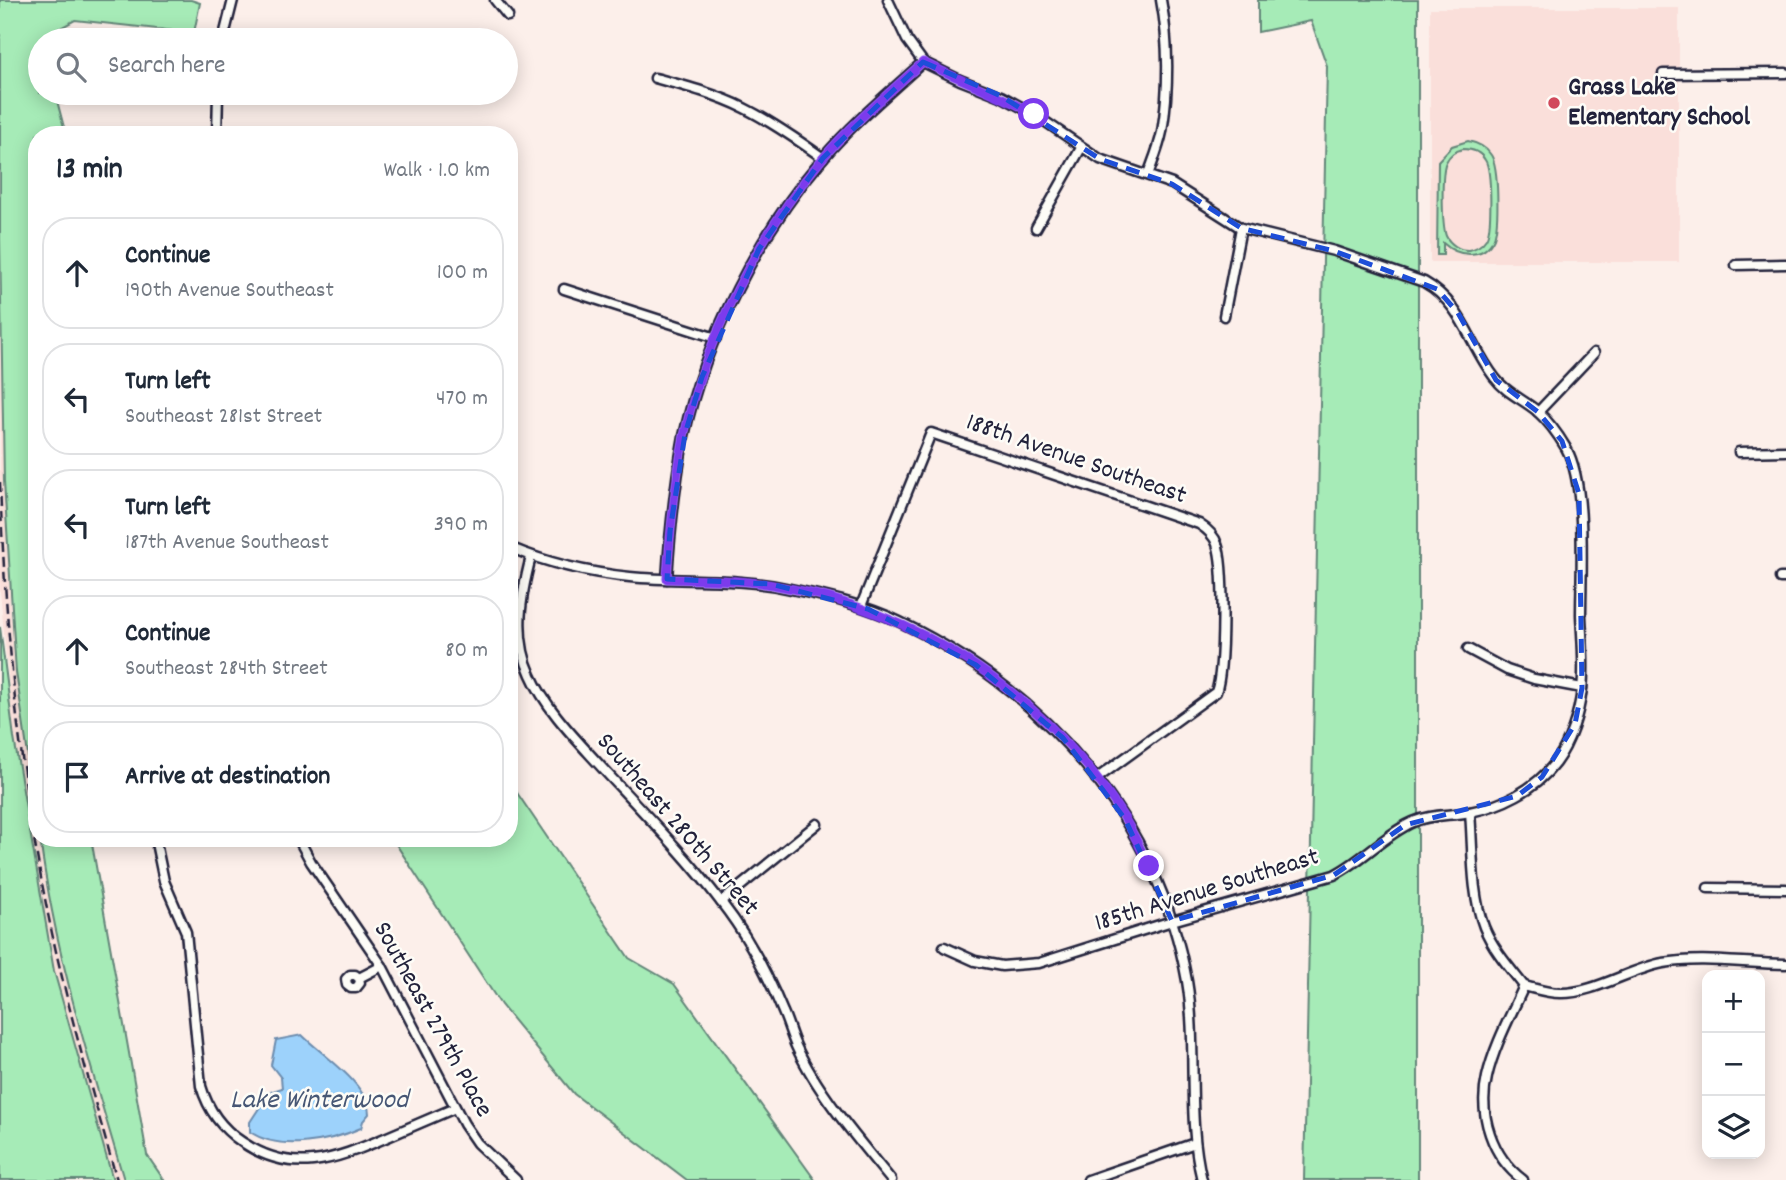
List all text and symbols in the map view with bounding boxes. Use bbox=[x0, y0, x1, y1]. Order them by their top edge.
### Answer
search box bbox=[28, 28, 518, 105]
icon: search bbox=[52, 48, 90, 86]
text: Search here bbox=[108, 48, 226, 85]
place label: Grass Lake Elementary School bbox=[1568, 70, 1751, 137]
marker: Grass Lake Elementary School bbox=[1546, 95, 1562, 111]
route start bbox=[1018, 98, 1049, 129]
text: 13 min bbox=[56, 150, 123, 193]
text: Walk · 1.0 km bbox=[383, 155, 490, 188]
text: Continue bbox=[125, 238, 210, 275]
icon: ahead bbox=[58, 254, 96, 292]
text: 100 m bbox=[437, 257, 488, 290]
text: 190th Avenue Southeast bbox=[125, 275, 334, 308]
text: Turn left bbox=[125, 364, 211, 401]
icon: left bbox=[58, 380, 96, 418]
text: 470 m bbox=[436, 383, 488, 416]
text: Southeast 281st Street bbox=[125, 401, 322, 434]
street label: 188th Avenue Southeast bbox=[961, 405, 1192, 515]
text: Turn left bbox=[125, 490, 211, 527]
icon: left bbox=[58, 506, 96, 544]
text: 390 m bbox=[434, 509, 488, 542]
text: 187th Avenue Southeast bbox=[125, 527, 329, 560]
text: Continue bbox=[125, 616, 210, 653]
icon: ahead bbox=[58, 632, 96, 670]
text: 80 m bbox=[445, 635, 488, 668]
text: Southeast 284th Street bbox=[125, 653, 328, 686]
street label: Southeast 280th Street bbox=[587, 725, 767, 925]
icon: arrive bbox=[58, 758, 96, 796]
text: Arrive at destination bbox=[125, 759, 330, 796]
street label: 185th Avenue Southeast bbox=[1090, 839, 1324, 943]
route end bbox=[1133, 850, 1164, 881]
street label: Southeast 279th Place bbox=[363, 915, 501, 1125]
map controls bbox=[1702, 970, 1765, 1159]
button: + bbox=[1702, 970, 1765, 1033]
button: − bbox=[1702, 1033, 1765, 1096]
water label: Lake Winterwood bbox=[230, 1082, 412, 1122]
button: layers bbox=[1702, 1096, 1765, 1159]

